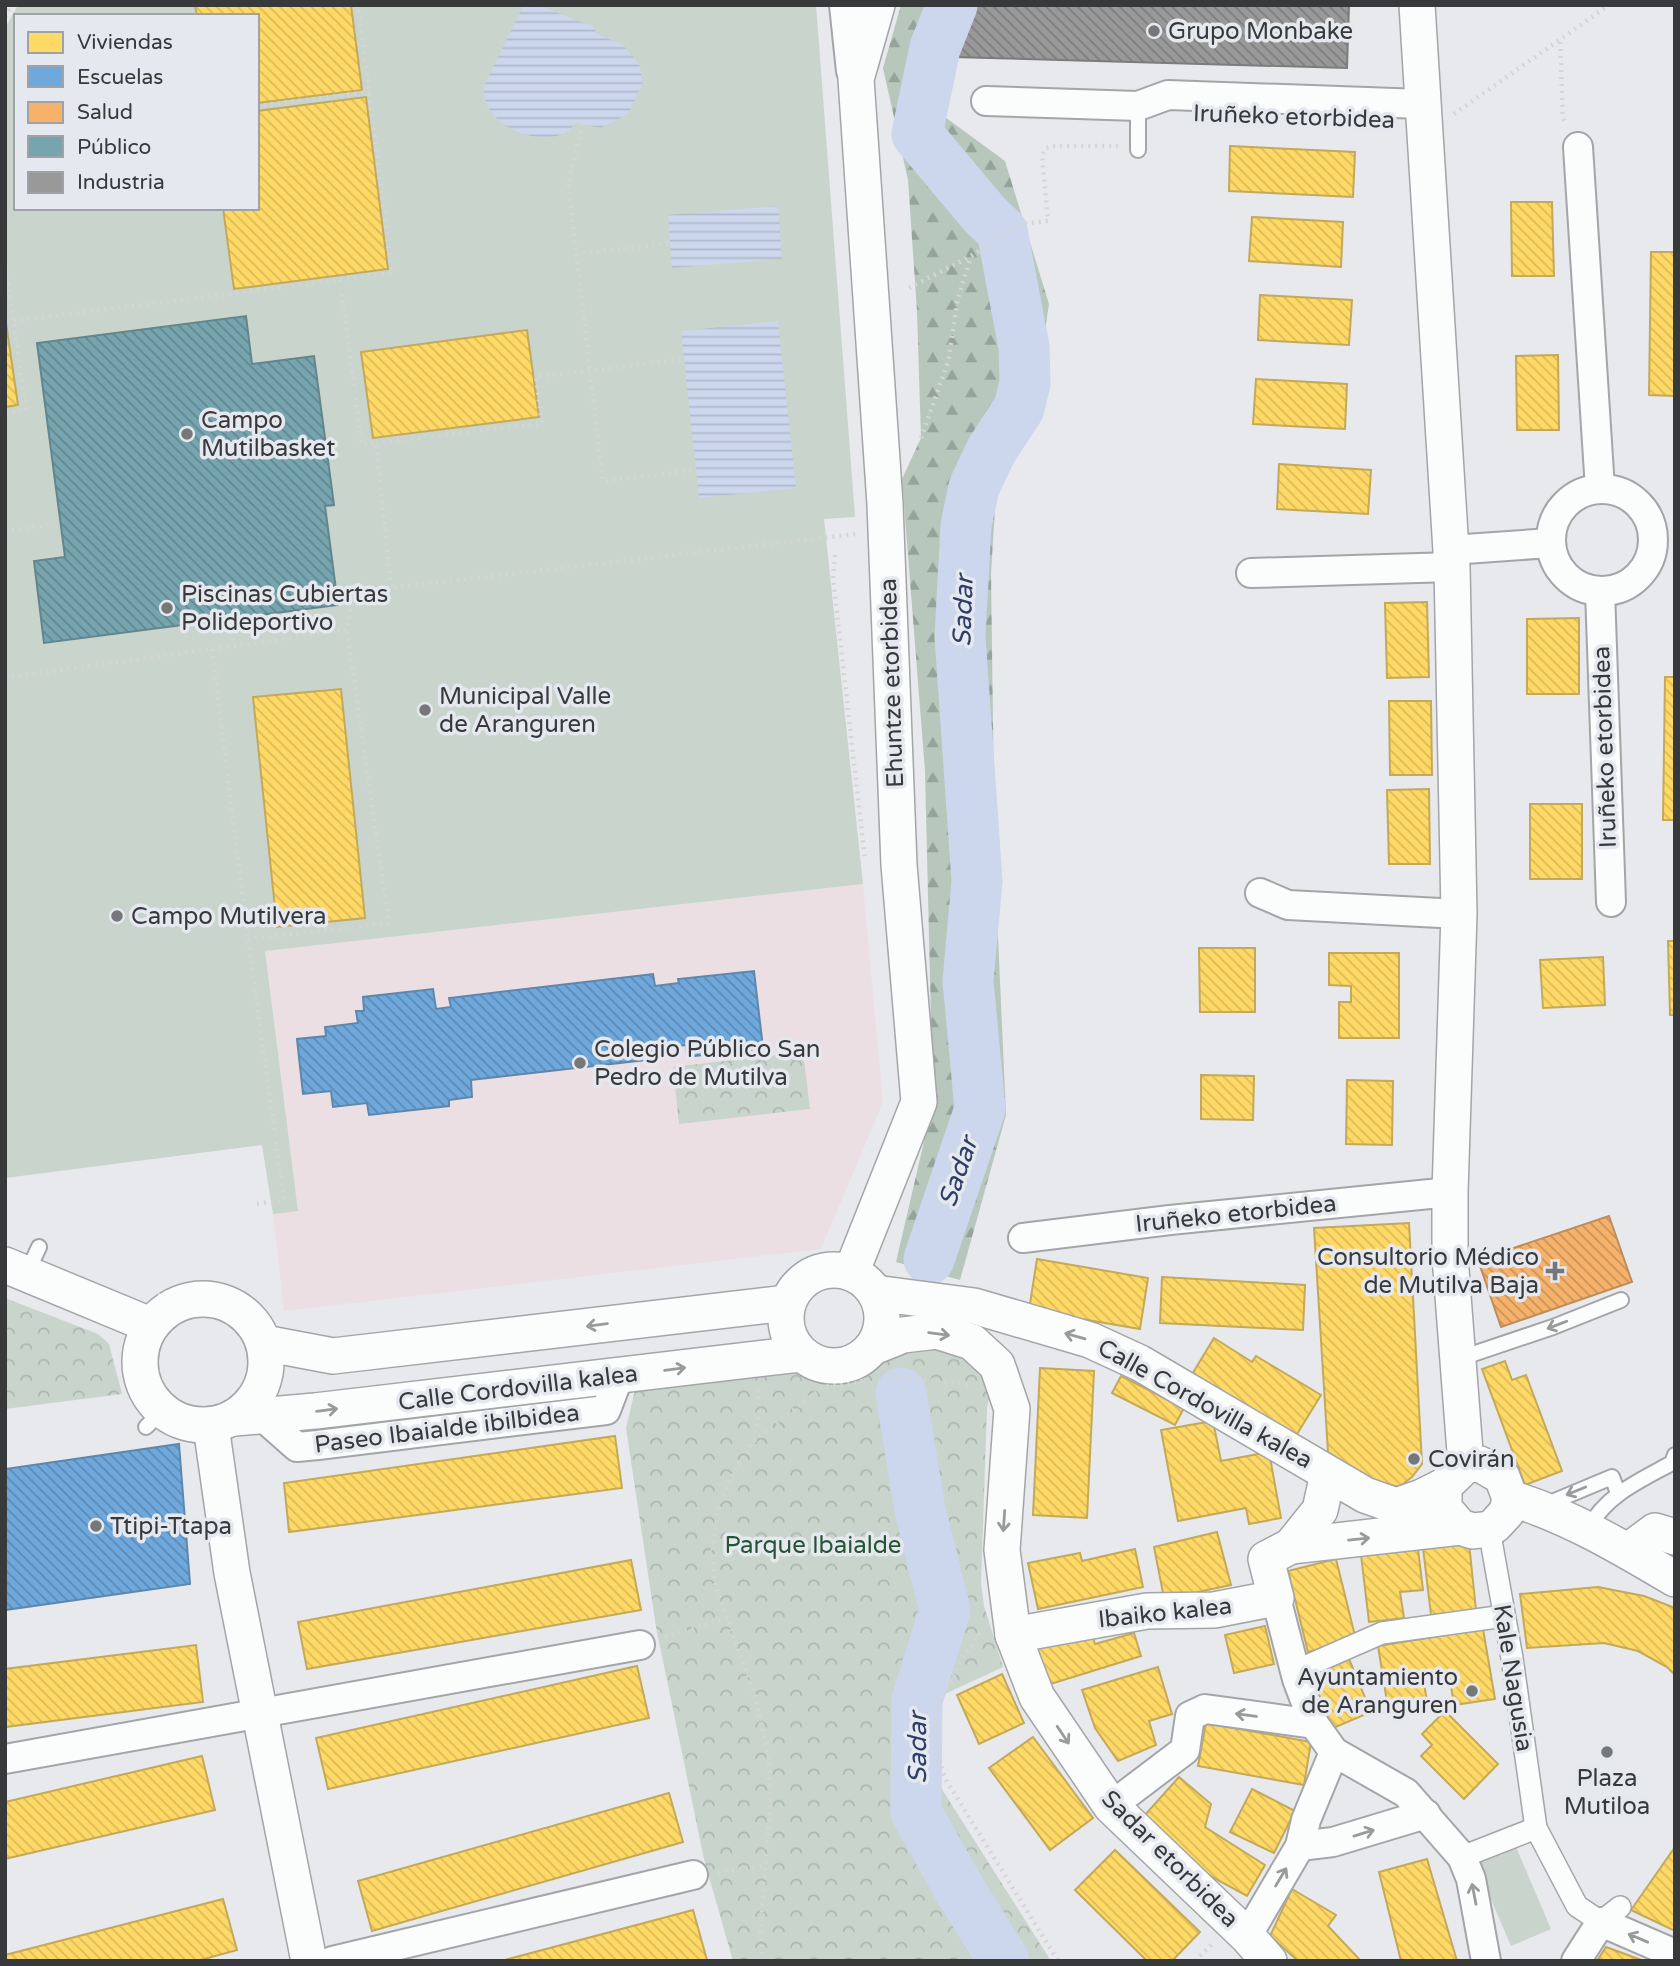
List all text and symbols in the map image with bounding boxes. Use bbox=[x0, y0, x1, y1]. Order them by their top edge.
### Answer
legend bbox=[14, 14, 259, 210]
place label: Grupo Monbake bbox=[1168, 17, 1353, 46]
marker: Grupo Monbake bbox=[1146, 23, 1162, 39]
text: Viviendas bbox=[77, 30, 173, 55]
text: Escuelas bbox=[77, 65, 163, 90]
street label: Iruñeko etorbidea bbox=[1193, 99, 1395, 135]
text: Salud bbox=[77, 100, 133, 125]
text: Público bbox=[77, 135, 151, 160]
text: Industria bbox=[77, 170, 165, 195]
place label: Campo Mutilbasket bbox=[201, 406, 335, 463]
marker: Campo Mutilbasket bbox=[179, 426, 195, 442]
water label: Sadar bbox=[946, 572, 980, 647]
street label: Ehuntze etorbidea bbox=[874, 578, 910, 788]
place label: Piscinas Cubiertas Polideportivo bbox=[181, 580, 388, 637]
marker: Piscinas Cubiertas Polideportivo bbox=[159, 600, 175, 616]
street label: Iruñeko etorbidea bbox=[1587, 646, 1623, 848]
place label: Municipal Valle de Aranguren bbox=[439, 682, 611, 739]
marker: Municipal Valle de Aranguren bbox=[417, 702, 433, 718]
place label: Campo Mutilvera bbox=[131, 902, 327, 931]
marker: Campo Mutilvera bbox=[109, 908, 125, 924]
place label: Colegio Público San Pedro de Mutilva bbox=[594, 1035, 821, 1092]
marker: Colegio Público San Pedro de Mutilva bbox=[572, 1055, 588, 1071]
water label: Sadar bbox=[932, 1130, 985, 1211]
street label: Iruñeko etorbidea bbox=[1134, 1189, 1338, 1239]
place label: Consultorio Médico de Mutilva Baja bbox=[1317, 1243, 1539, 1300]
marker: Consultorio Médico de Mutilva Baja bbox=[1545, 1261, 1565, 1281]
one-way arrow bbox=[587, 1319, 609, 1332]
one-way arrow bbox=[1547, 1320, 1569, 1332]
one-way arrow bbox=[927, 1327, 950, 1340]
one-way arrow bbox=[1065, 1328, 1087, 1341]
street label: Calle Cordovilla kalea bbox=[1093, 1333, 1317, 1475]
street label: Calle Cordovilla kalea bbox=[397, 1359, 639, 1417]
one-way arrow bbox=[663, 1363, 686, 1376]
street label: Paseo Ibaialde ibilbidea bbox=[313, 1398, 581, 1460]
one-way arrow bbox=[315, 1403, 338, 1416]
place label: Covirán bbox=[1428, 1445, 1515, 1474]
marker: Covirán bbox=[1406, 1451, 1422, 1467]
one-way arrow bbox=[1565, 1486, 1587, 1499]
one-way arrow bbox=[997, 1509, 1010, 1532]
place label: Ttipi-Ttapa bbox=[110, 1512, 232, 1541]
marker: Ttipi-Ttapa bbox=[88, 1518, 104, 1534]
park label: Parque Ibaialde bbox=[725, 1531, 901, 1560]
one-way arrow bbox=[1347, 1533, 1369, 1546]
street label: Ibaiko kalea bbox=[1097, 1592, 1233, 1634]
street label: Kale Nagusia bbox=[1487, 1602, 1539, 1754]
place label: Ayuntamiento de Aranguren bbox=[1297, 1663, 1458, 1720]
marker: Ayuntamiento de Aranguren bbox=[1464, 1683, 1480, 1699]
one-way arrow bbox=[1235, 1708, 1258, 1721]
water label: Sadar bbox=[902, 1709, 933, 1784]
one-way arrow bbox=[1056, 1725, 1070, 1744]
marker: Plaza Mutiloa bbox=[1599, 1744, 1615, 1760]
place label: Plaza Mutiloa bbox=[1564, 1764, 1650, 1821]
street label: Sadar etorbidea bbox=[1095, 1784, 1245, 1934]
one-way arrow bbox=[1353, 1826, 1375, 1839]
one-way arrow bbox=[1275, 1868, 1289, 1888]
one-way arrow bbox=[1467, 1883, 1480, 1906]
one-way arrow bbox=[1628, 1931, 1649, 1944]

